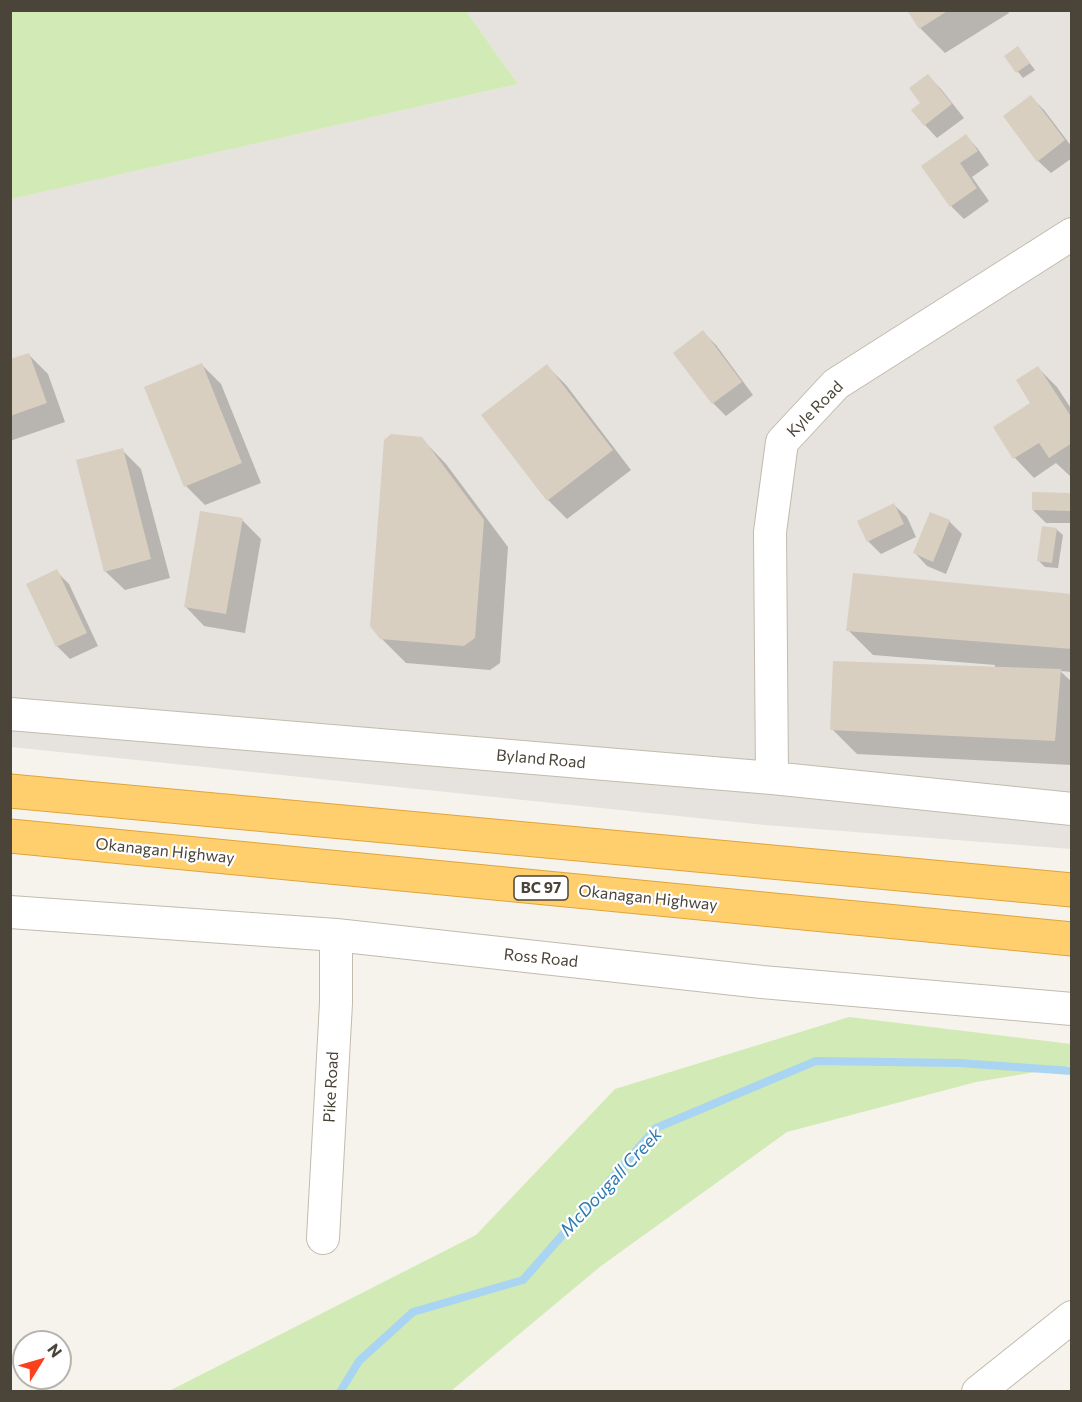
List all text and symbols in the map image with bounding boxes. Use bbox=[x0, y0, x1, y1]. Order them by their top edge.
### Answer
street label: Kyle Road bbox=[783, 377, 847, 441]
street label: Byland Road bbox=[495, 746, 587, 772]
street label: Okanagan Highway bbox=[95, 834, 235, 868]
road number: BC 97 bbox=[514, 876, 568, 900]
street label: Okanagan Highway bbox=[578, 881, 718, 915]
street label: Ross Road bbox=[503, 945, 579, 971]
street label: Pike Road bbox=[320, 1051, 342, 1123]
water label: McDougall Creek bbox=[555, 1124, 667, 1240]
north arrow bbox=[12, 1330, 72, 1390]
text: N bbox=[44, 1340, 66, 1361]

